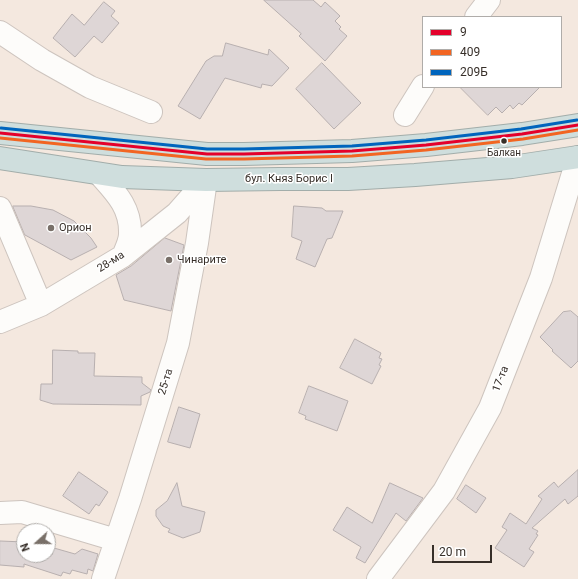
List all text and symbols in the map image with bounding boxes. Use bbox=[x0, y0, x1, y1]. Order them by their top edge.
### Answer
legend bbox=[422, 16, 562, 88]
text: 9 bbox=[460, 25, 467, 39]
text: 409 bbox=[460, 45, 480, 59]
text: 209Б bbox=[460, 65, 488, 79]
marker: Балкан bbox=[499, 136, 509, 146]
place label: Балкан bbox=[487, 147, 521, 159]
street label: бул. Княз Борис I bbox=[245, 172, 333, 186]
place label: Орион bbox=[59, 221, 92, 235]
marker: Орион bbox=[46, 223, 56, 233]
street label: 28-ма bbox=[95, 249, 127, 275]
place label: Чинарите bbox=[177, 253, 226, 267]
marker: Чинарите bbox=[164, 255, 174, 265]
street label: 17-та bbox=[490, 364, 512, 394]
street label: 25-та bbox=[156, 367, 176, 397]
north arrow bbox=[16, 523, 56, 563]
scale bar bbox=[434, 537, 494, 563]
text: N bbox=[18, 541, 33, 553]
text: 20 m bbox=[439, 545, 466, 559]

